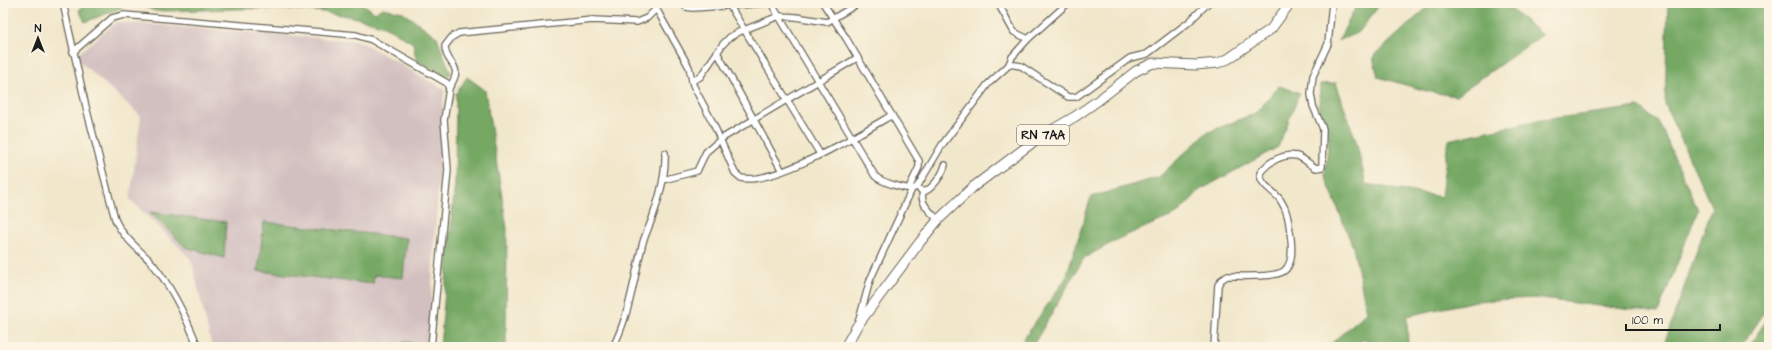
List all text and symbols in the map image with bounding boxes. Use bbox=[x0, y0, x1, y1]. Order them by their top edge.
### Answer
north arrow bbox=[18, 18, 58, 58]
text: N bbox=[35, 21, 42, 36]
road number: RN 7AA bbox=[1017, 125, 1069, 145]
scale bar bbox=[1626, 306, 1720, 332]
text: 100 m bbox=[1632, 312, 1663, 329]

